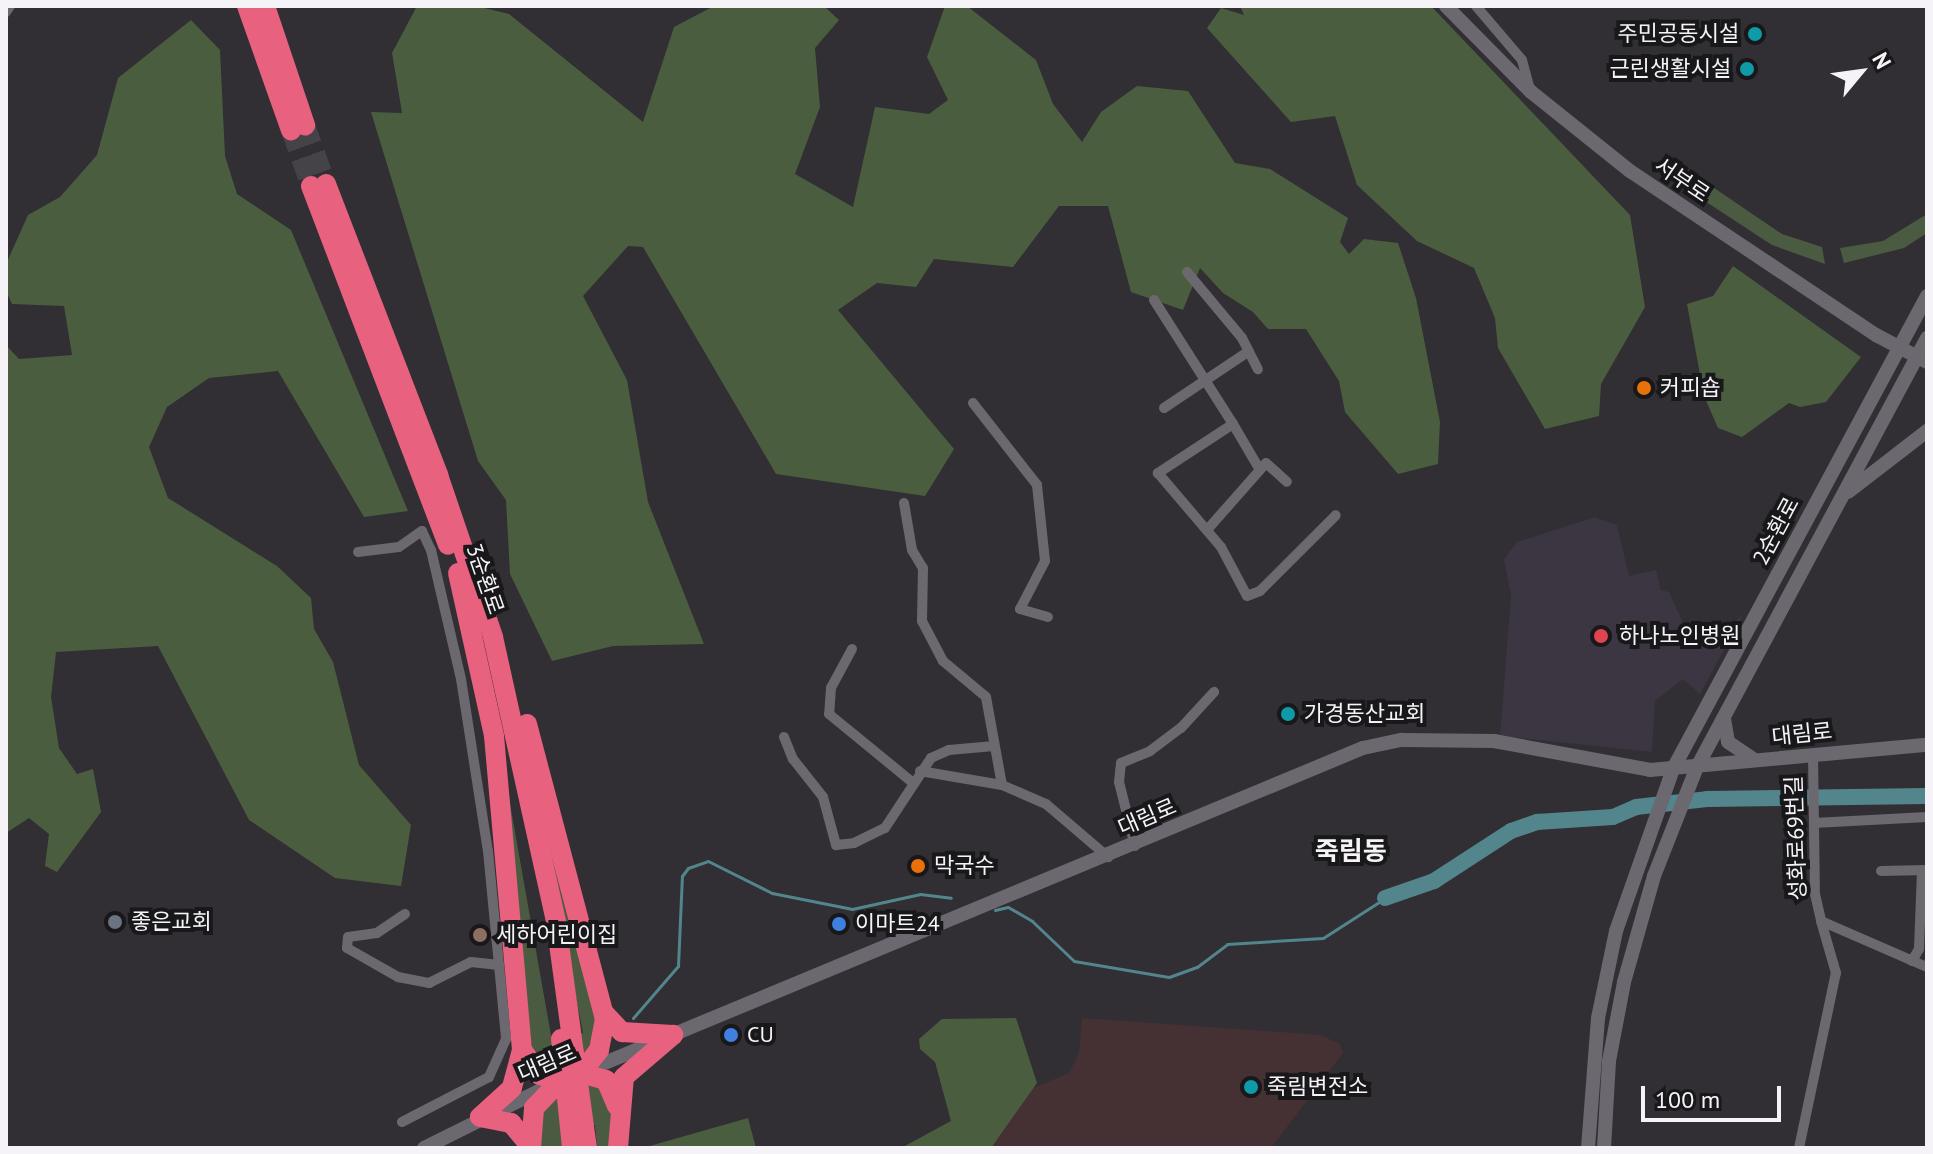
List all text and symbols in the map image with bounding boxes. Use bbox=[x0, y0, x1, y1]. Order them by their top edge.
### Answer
place label: 주민공동시설 bbox=[1618, 21, 1739, 47]
marker: 주민공동시설 bbox=[1746, 25, 1764, 43]
north arrow bbox=[1821, 32, 1901, 112]
text: N bbox=[1866, 47, 1898, 73]
place label: 근린생활시설 bbox=[1610, 56, 1731, 82]
marker: 근린생활시설 bbox=[1738, 60, 1756, 78]
street label: 서부로 bbox=[1649, 152, 1715, 208]
place label: 커피숍 bbox=[1660, 375, 1721, 401]
marker: 커피숍 bbox=[1635, 379, 1653, 397]
street label: 2순환로 bbox=[1747, 493, 1805, 569]
street label: 3순환로 bbox=[461, 540, 509, 618]
place label: 하나노인병원 bbox=[1619, 623, 1740, 649]
marker: 하나노인병원 bbox=[1590, 625, 1612, 647]
place label: 가경동산교회 bbox=[1304, 701, 1425, 727]
marker: 가경동산교회 bbox=[1279, 705, 1297, 723]
street label: 대림로 bbox=[1770, 718, 1834, 750]
street label: 성화로69번길 bbox=[1781, 775, 1811, 901]
street label: 대림로 bbox=[1114, 793, 1180, 841]
district label: 죽림동 bbox=[1315, 835, 1387, 867]
place label: 막국수 bbox=[934, 853, 995, 879]
marker: 막국수 bbox=[909, 857, 927, 875]
place label: 좋은교회 bbox=[131, 909, 212, 935]
place label: 이마트24 bbox=[855, 911, 940, 937]
marker: 좋은교회 bbox=[106, 913, 124, 931]
marker: 이마트24 bbox=[830, 915, 848, 933]
place label: 세하어린이집 bbox=[496, 922, 617, 948]
marker: 세하어린이집 bbox=[471, 926, 489, 944]
place label: CU bbox=[747, 1022, 774, 1048]
marker: CU bbox=[722, 1026, 740, 1044]
street label: 대림로 bbox=[514, 1039, 580, 1087]
scale bar bbox=[1645, 1070, 1785, 1120]
place label: 죽림변전소 bbox=[1267, 1074, 1368, 1100]
marker: 죽림변전소 bbox=[1242, 1078, 1260, 1096]
text: 100 m bbox=[1655, 1084, 1720, 1115]

